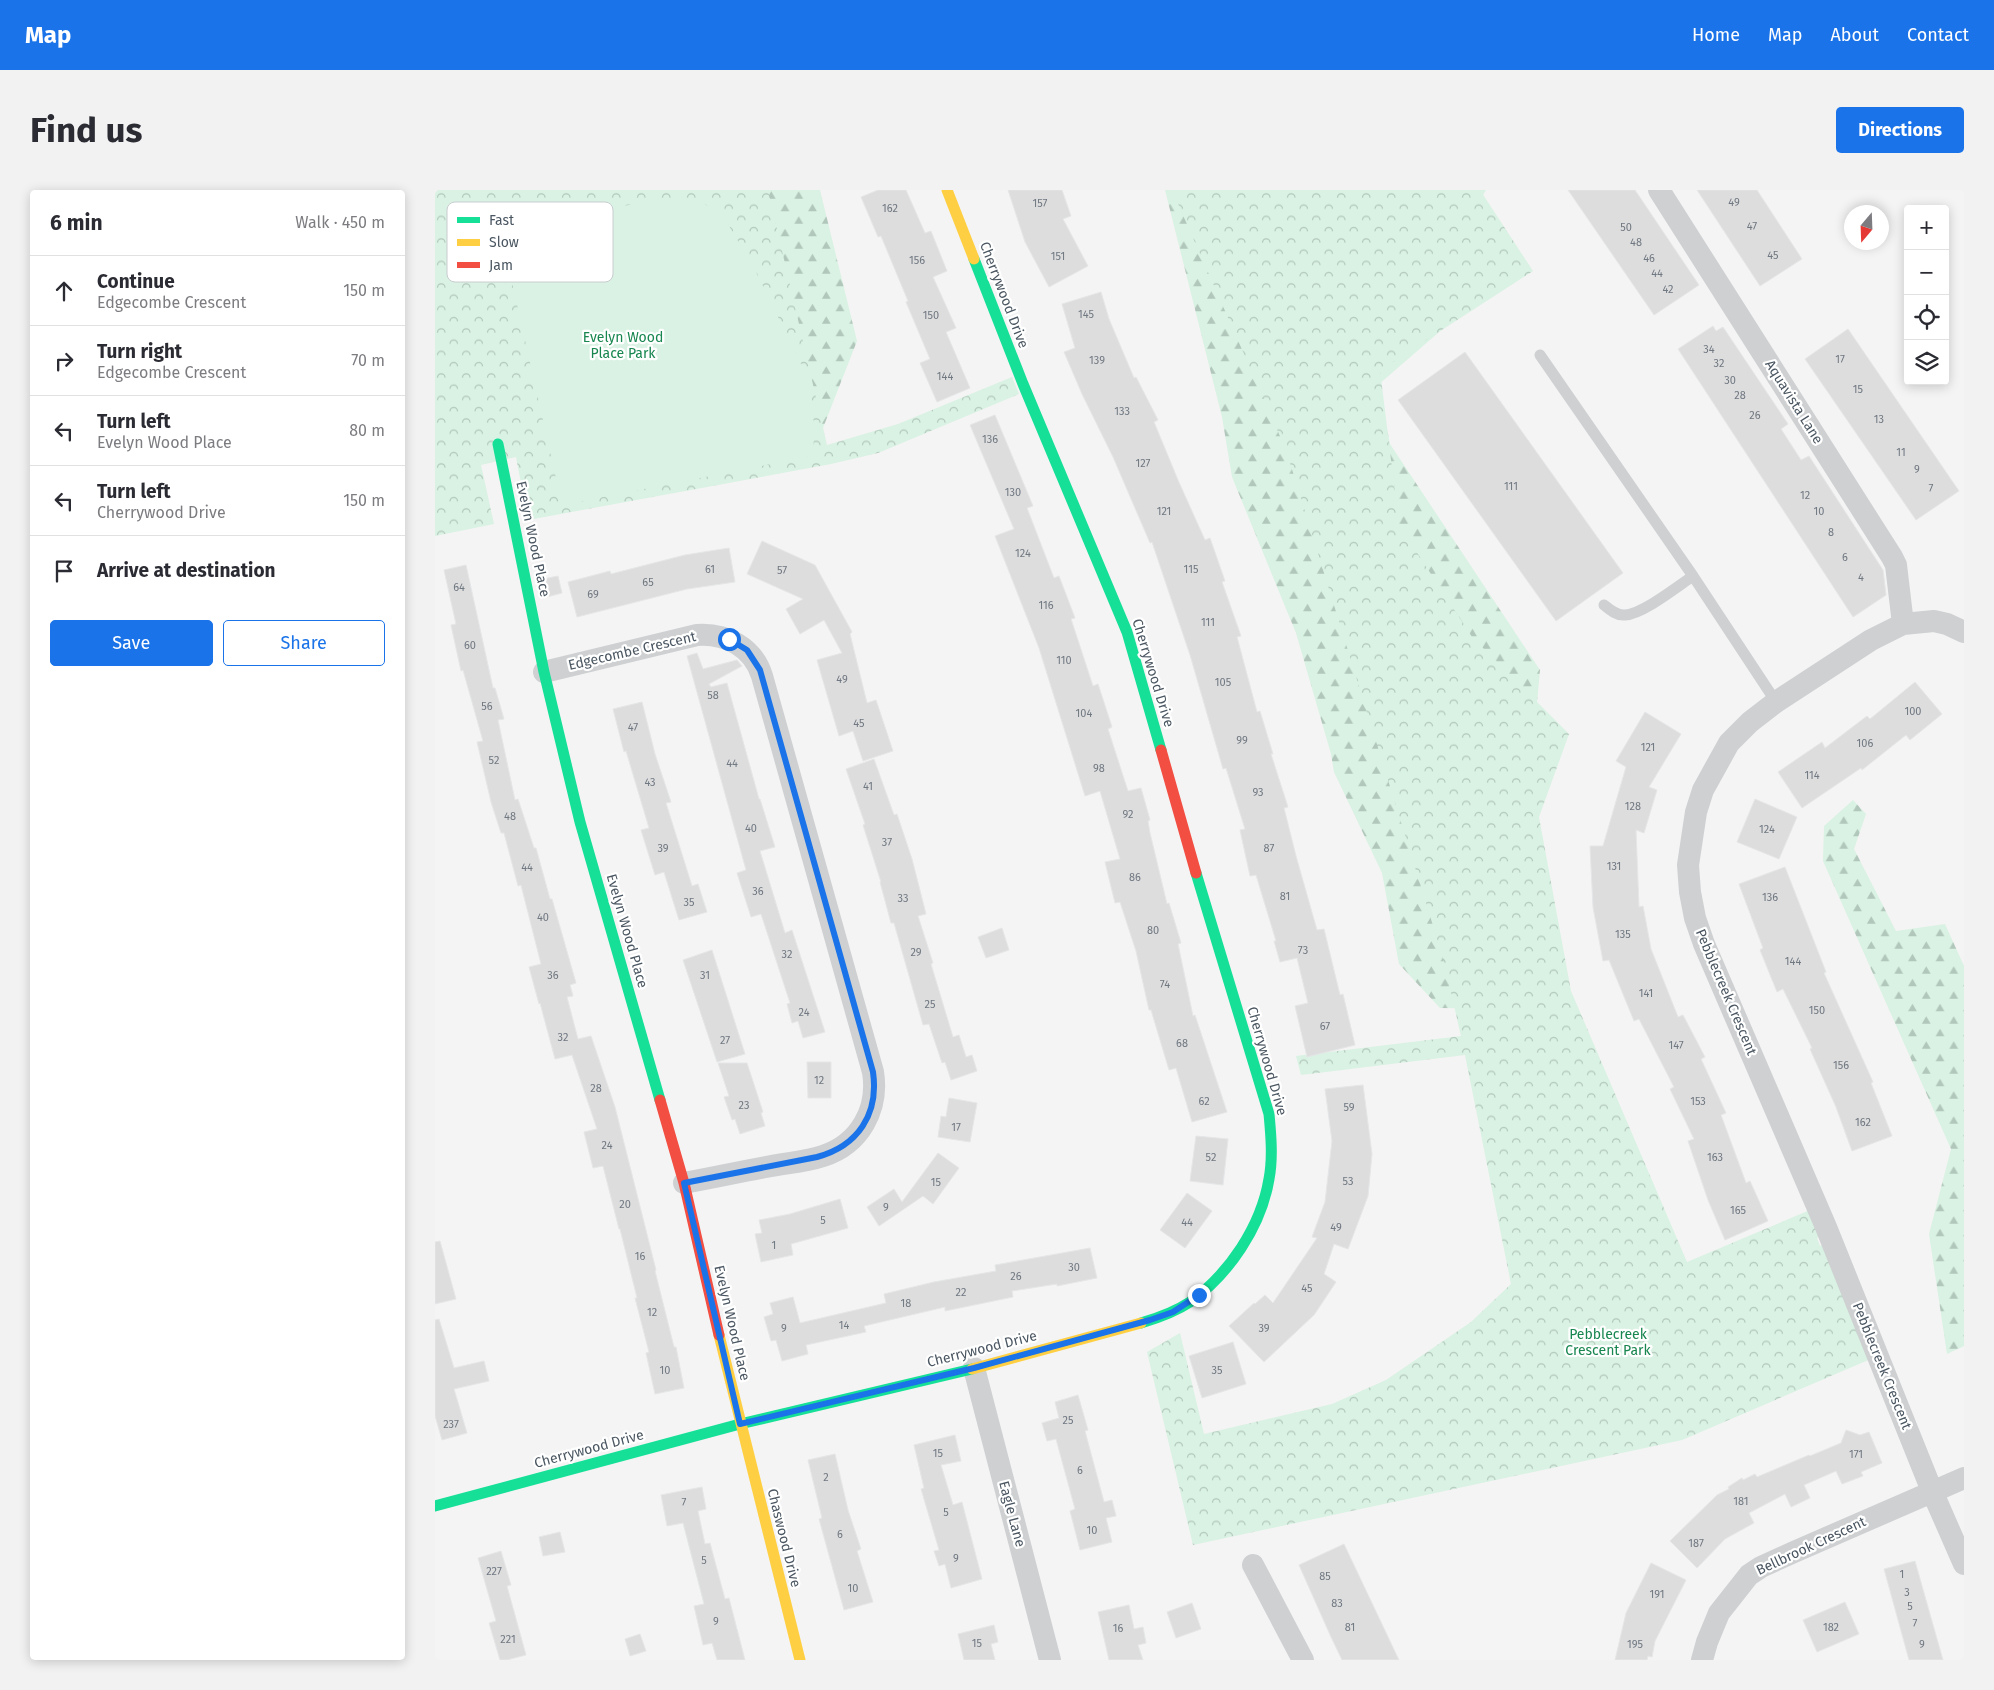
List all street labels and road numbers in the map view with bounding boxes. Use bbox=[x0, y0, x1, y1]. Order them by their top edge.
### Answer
street label: Cherrywood Drive bbox=[976, 239, 1032, 351]
street label: Aquavista Lane bbox=[1761, 357, 1827, 447]
street label: Evelyn Wood Place bbox=[512, 480, 554, 598]
street label: Cherrywood Drive bbox=[1128, 617, 1178, 729]
street label: Edgecombe Crescent bbox=[566, 628, 698, 674]
street label: Evelyn Wood Place bbox=[603, 872, 651, 990]
street label: Pebblecreek Crescent bbox=[1692, 926, 1761, 1059]
street label: Cherrywood Drive bbox=[1243, 1005, 1291, 1117]
street label: Evelyn Wood Place bbox=[710, 1264, 754, 1382]
street label: Pebblecreek Crescent bbox=[1849, 1300, 1916, 1433]
street label: Cherrywood Drive bbox=[925, 1327, 1039, 1371]
street label: Cherrywood Drive bbox=[532, 1426, 646, 1472]
street label: Eagle Lane bbox=[995, 1479, 1029, 1549]
street label: Chaswood Drive bbox=[764, 1487, 804, 1589]
street label: Bellbrook Crescent bbox=[1753, 1513, 1869, 1579]

